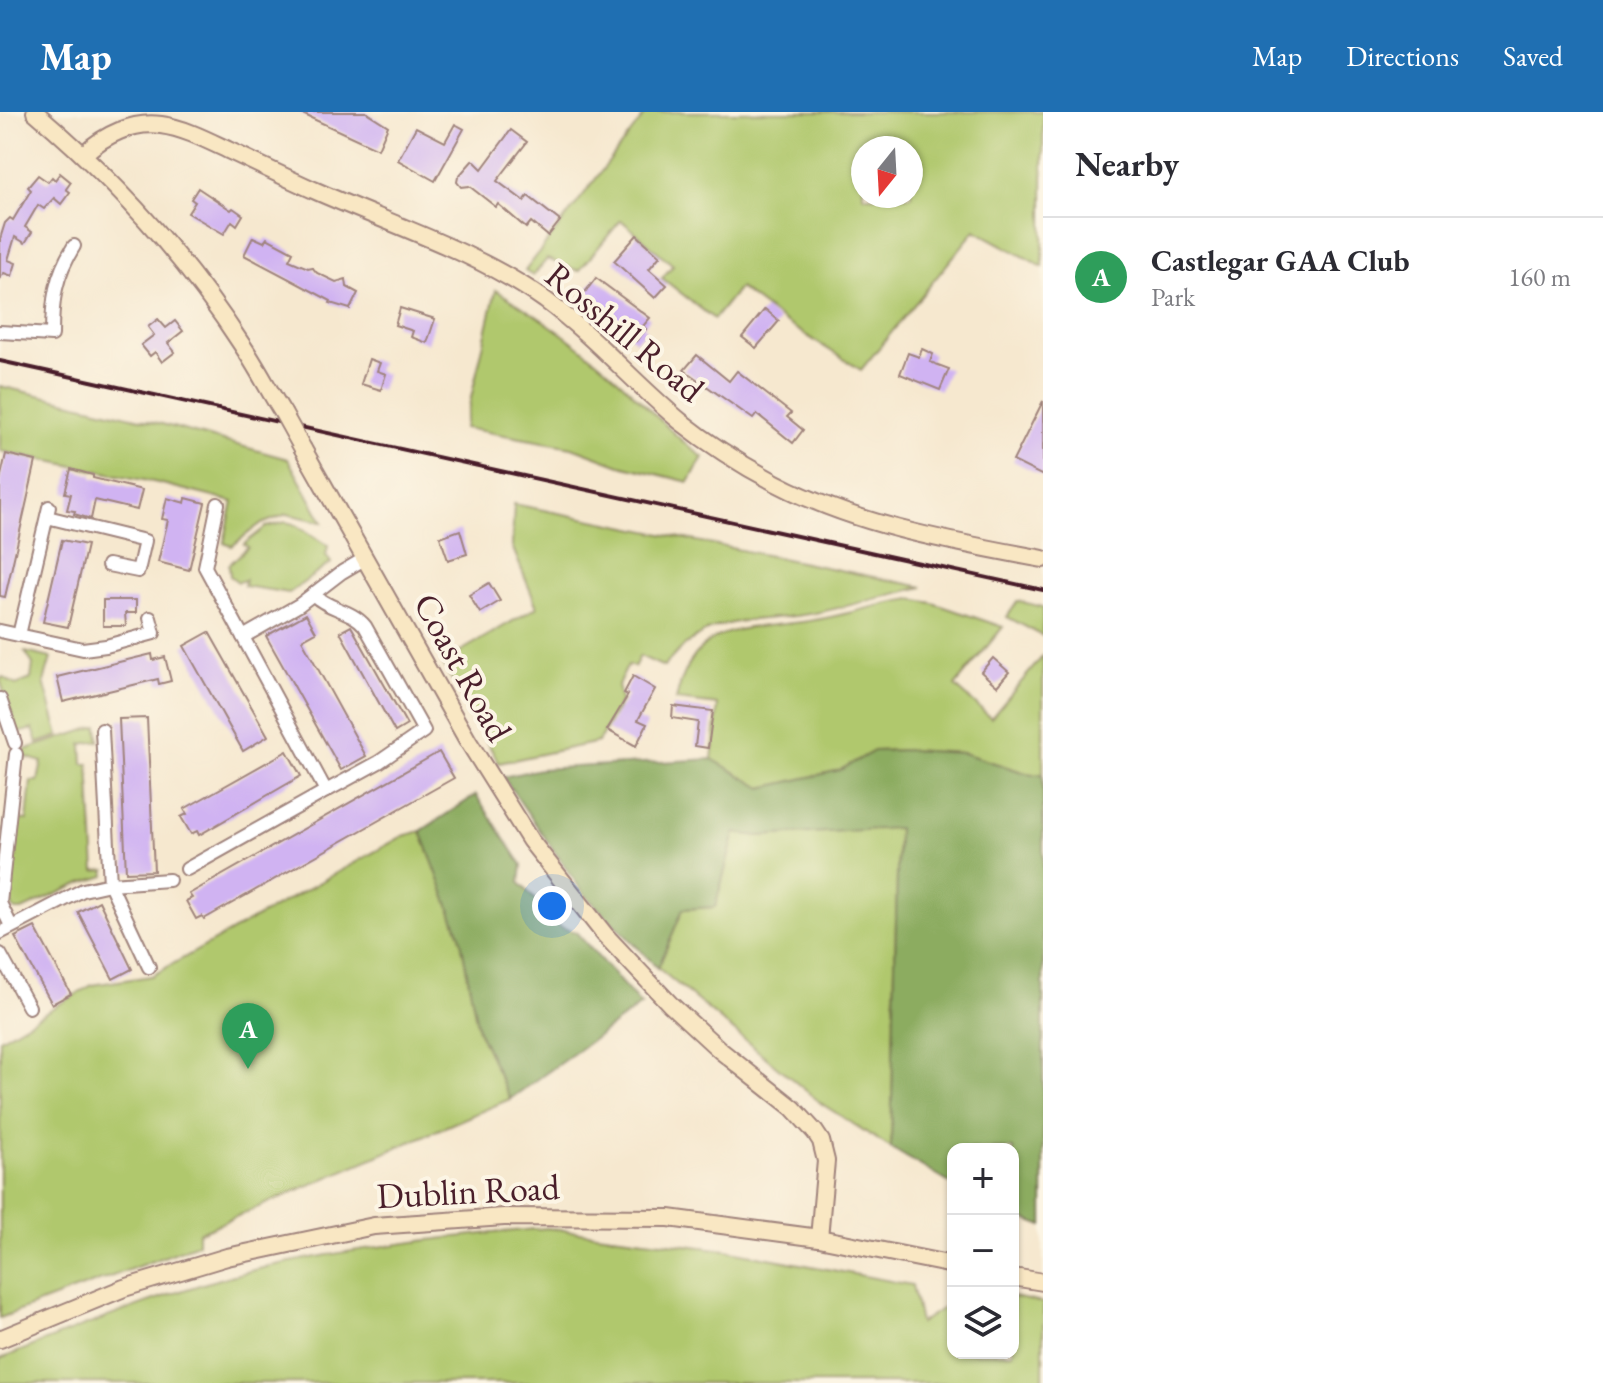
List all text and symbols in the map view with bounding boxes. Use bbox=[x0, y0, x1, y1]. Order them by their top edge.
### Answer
text: Map bbox=[40, 32, 112, 81]
text: Map bbox=[1252, 38, 1302, 74]
text: Directions bbox=[1346, 38, 1459, 74]
text: Saved bbox=[1503, 38, 1563, 74]
north arrow bbox=[851, 136, 923, 208]
text: Nearby bbox=[1075, 142, 1179, 186]
text: Castlegar GAA Club bbox=[1151, 241, 1410, 280]
street label: Rosshill Road bbox=[536, 252, 715, 413]
text: A bbox=[1092, 260, 1110, 294]
text: 160 m bbox=[1508, 260, 1571, 294]
text: Park bbox=[1151, 280, 1195, 314]
street label: Coast Road bbox=[403, 585, 523, 750]
your location bbox=[532, 886, 572, 926]
pin: A bbox=[222, 1003, 274, 1069]
map controls bbox=[947, 1143, 1019, 1359]
button: + bbox=[947, 1143, 1019, 1215]
street label: Dublin Road bbox=[375, 1163, 561, 1219]
button: − bbox=[947, 1215, 1019, 1287]
button: layers bbox=[947, 1287, 1019, 1359]

